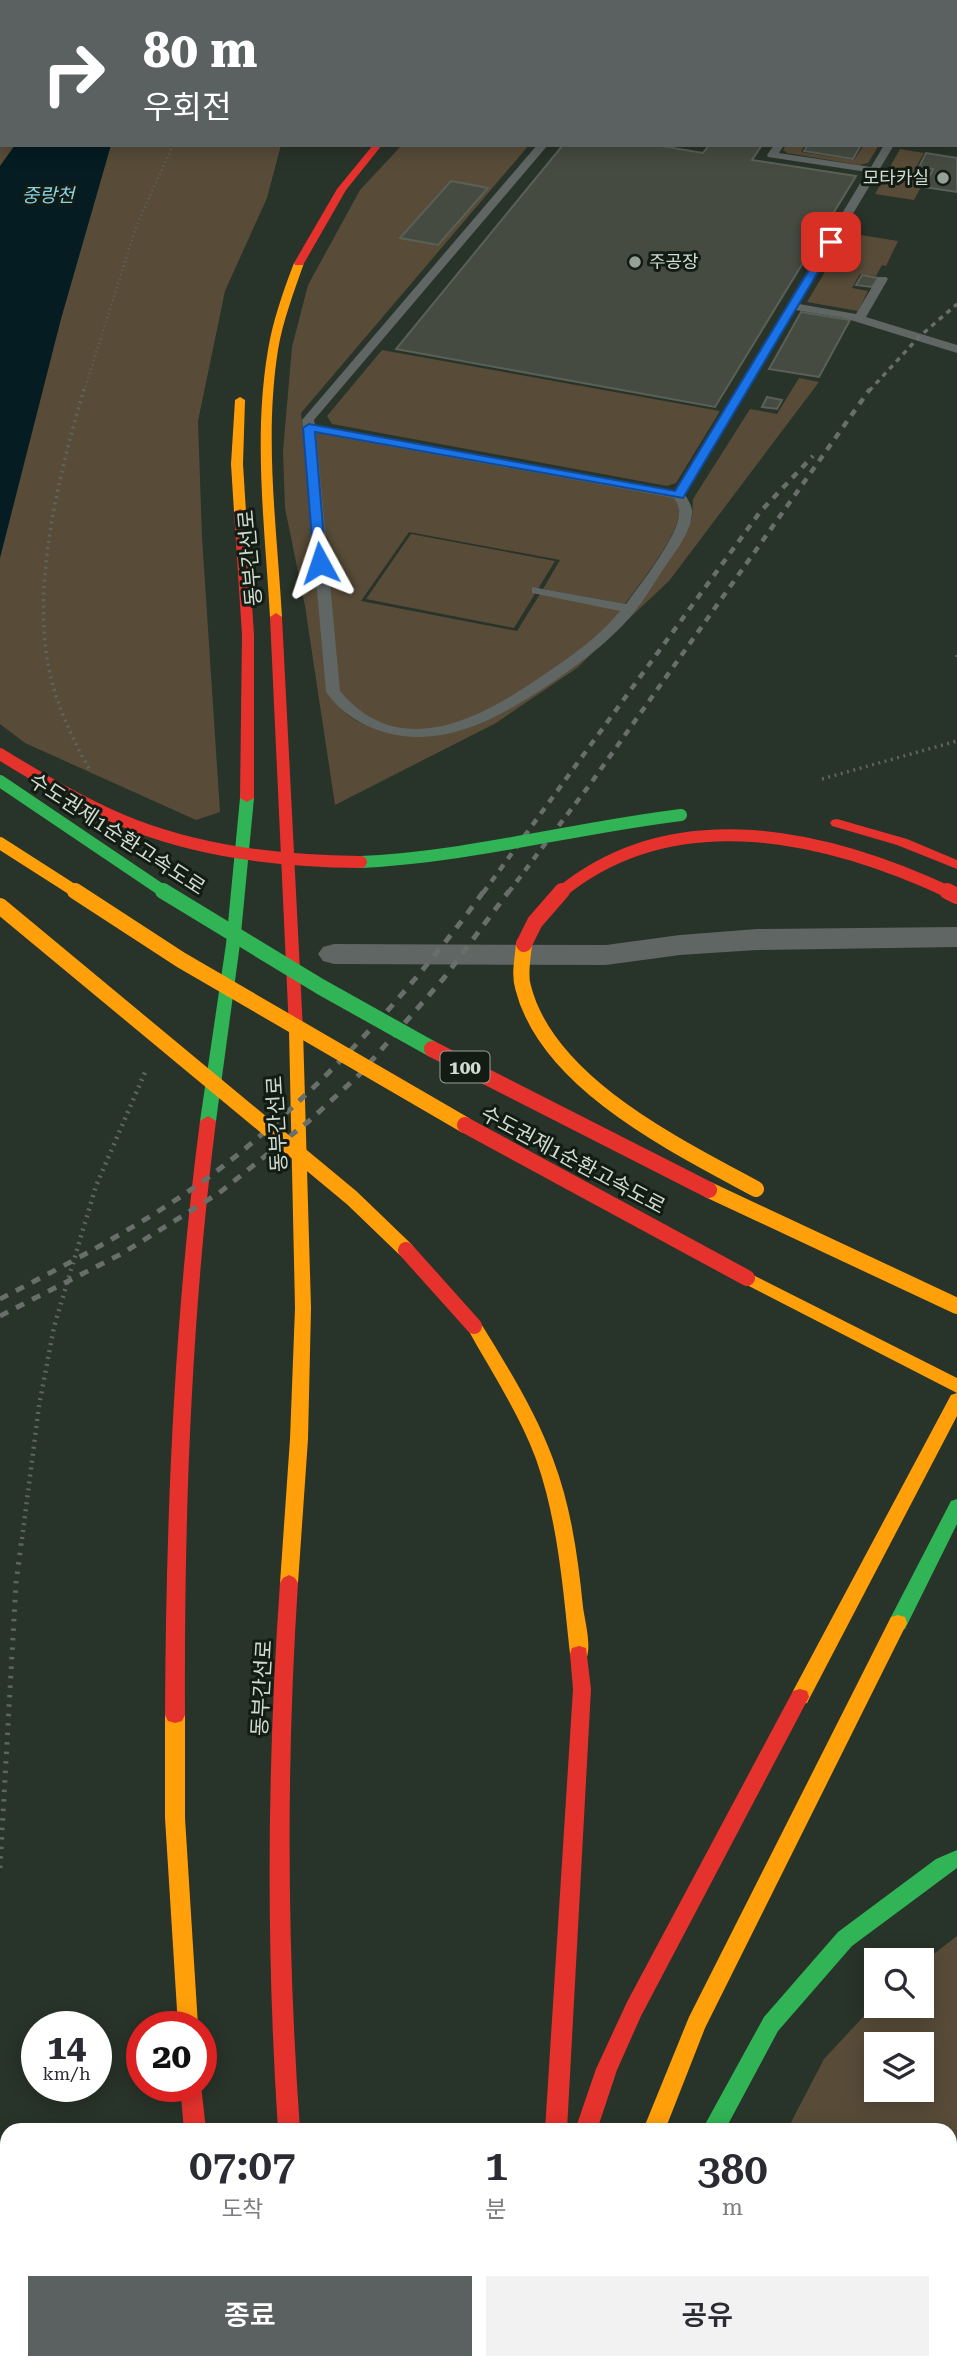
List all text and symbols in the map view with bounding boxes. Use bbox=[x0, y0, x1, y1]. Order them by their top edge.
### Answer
text: 80 m bbox=[143, 22, 258, 79]
icon: right bbox=[28, 28, 119, 119]
text: 우회전 bbox=[143, 88, 231, 126]
place label: 모타카실 bbox=[863, 167, 929, 188]
marker: 모타카실 bbox=[935, 170, 951, 186]
water label: 중랑천 bbox=[22, 184, 76, 207]
pin bbox=[801, 212, 861, 272]
icon: arrive bbox=[812, 223, 850, 261]
place label: 주공장 bbox=[649, 251, 699, 272]
marker: 주공장 bbox=[627, 254, 643, 270]
street label: 동부간선로 bbox=[234, 509, 266, 607]
position arrow bbox=[283, 526, 357, 600]
street label: 수도권제1순환고속도로 bbox=[25, 768, 209, 900]
road number: 100 bbox=[440, 1051, 490, 1082]
street label: 동부간선로 bbox=[262, 1075, 292, 1173]
street label: 수도권제1순환고속도로 bbox=[477, 1101, 669, 1219]
street label: 동부간선로 bbox=[247, 1639, 277, 1737]
map controls bbox=[864, 1948, 934, 2102]
button: search bbox=[864, 1948, 934, 2018]
speed limit sign: 20 bbox=[126, 2011, 217, 2102]
text: 14 bbox=[47, 2027, 86, 2068]
button: layers bbox=[864, 2032, 934, 2102]
text: km/h bbox=[42, 2063, 91, 2084]
text: 07:07 bbox=[189, 2141, 296, 2190]
text: 1 bbox=[485, 2141, 508, 2190]
text: 380 bbox=[697, 2145, 768, 2194]
text: m bbox=[722, 2194, 743, 2221]
text: 도착 bbox=[221, 2196, 264, 2223]
text: 분 bbox=[486, 2196, 507, 2223]
button: 종료 bbox=[28, 2276, 472, 2356]
button: 공유 bbox=[486, 2276, 929, 2356]

